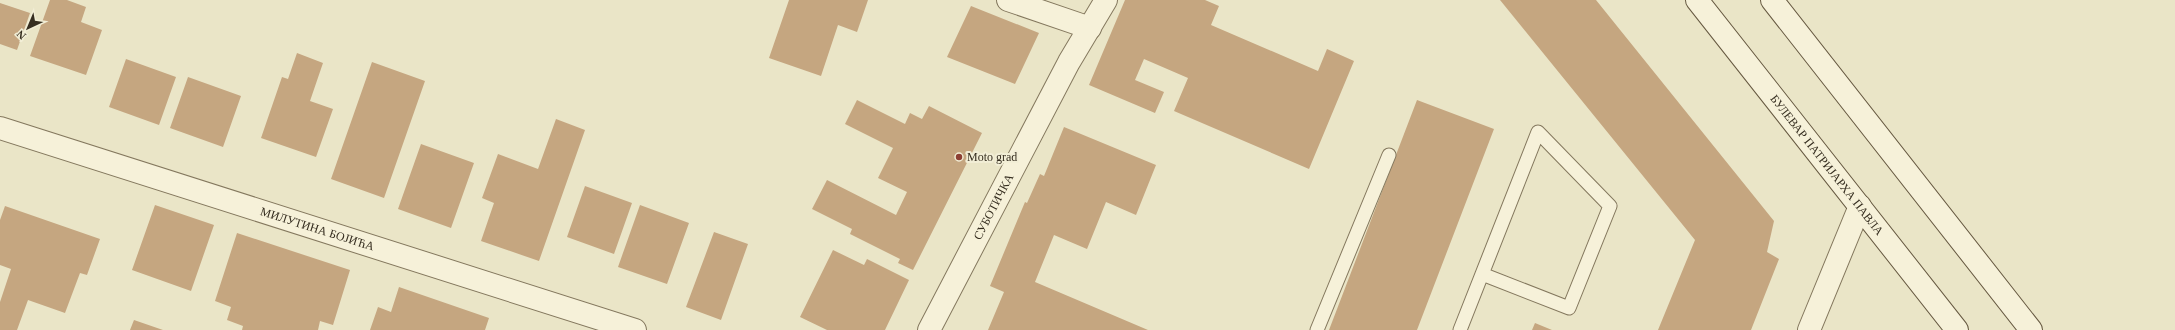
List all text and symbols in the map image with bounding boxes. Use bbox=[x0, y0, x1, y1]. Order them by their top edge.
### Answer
north arrow bbox=[8, 8, 48, 48]
text: N bbox=[14, 28, 28, 42]
street label: БУЛЕВАР ПАТРИЈАРХА ПАВЛА bbox=[1767, 92, 1887, 238]
place label: Moto grad bbox=[967, 150, 1017, 164]
marker: Moto grad bbox=[954, 152, 964, 162]
street label: СУБОТИЧКА bbox=[970, 171, 1016, 242]
street label: МИЛУТИНА БОЈИЋА bbox=[259, 204, 376, 254]

